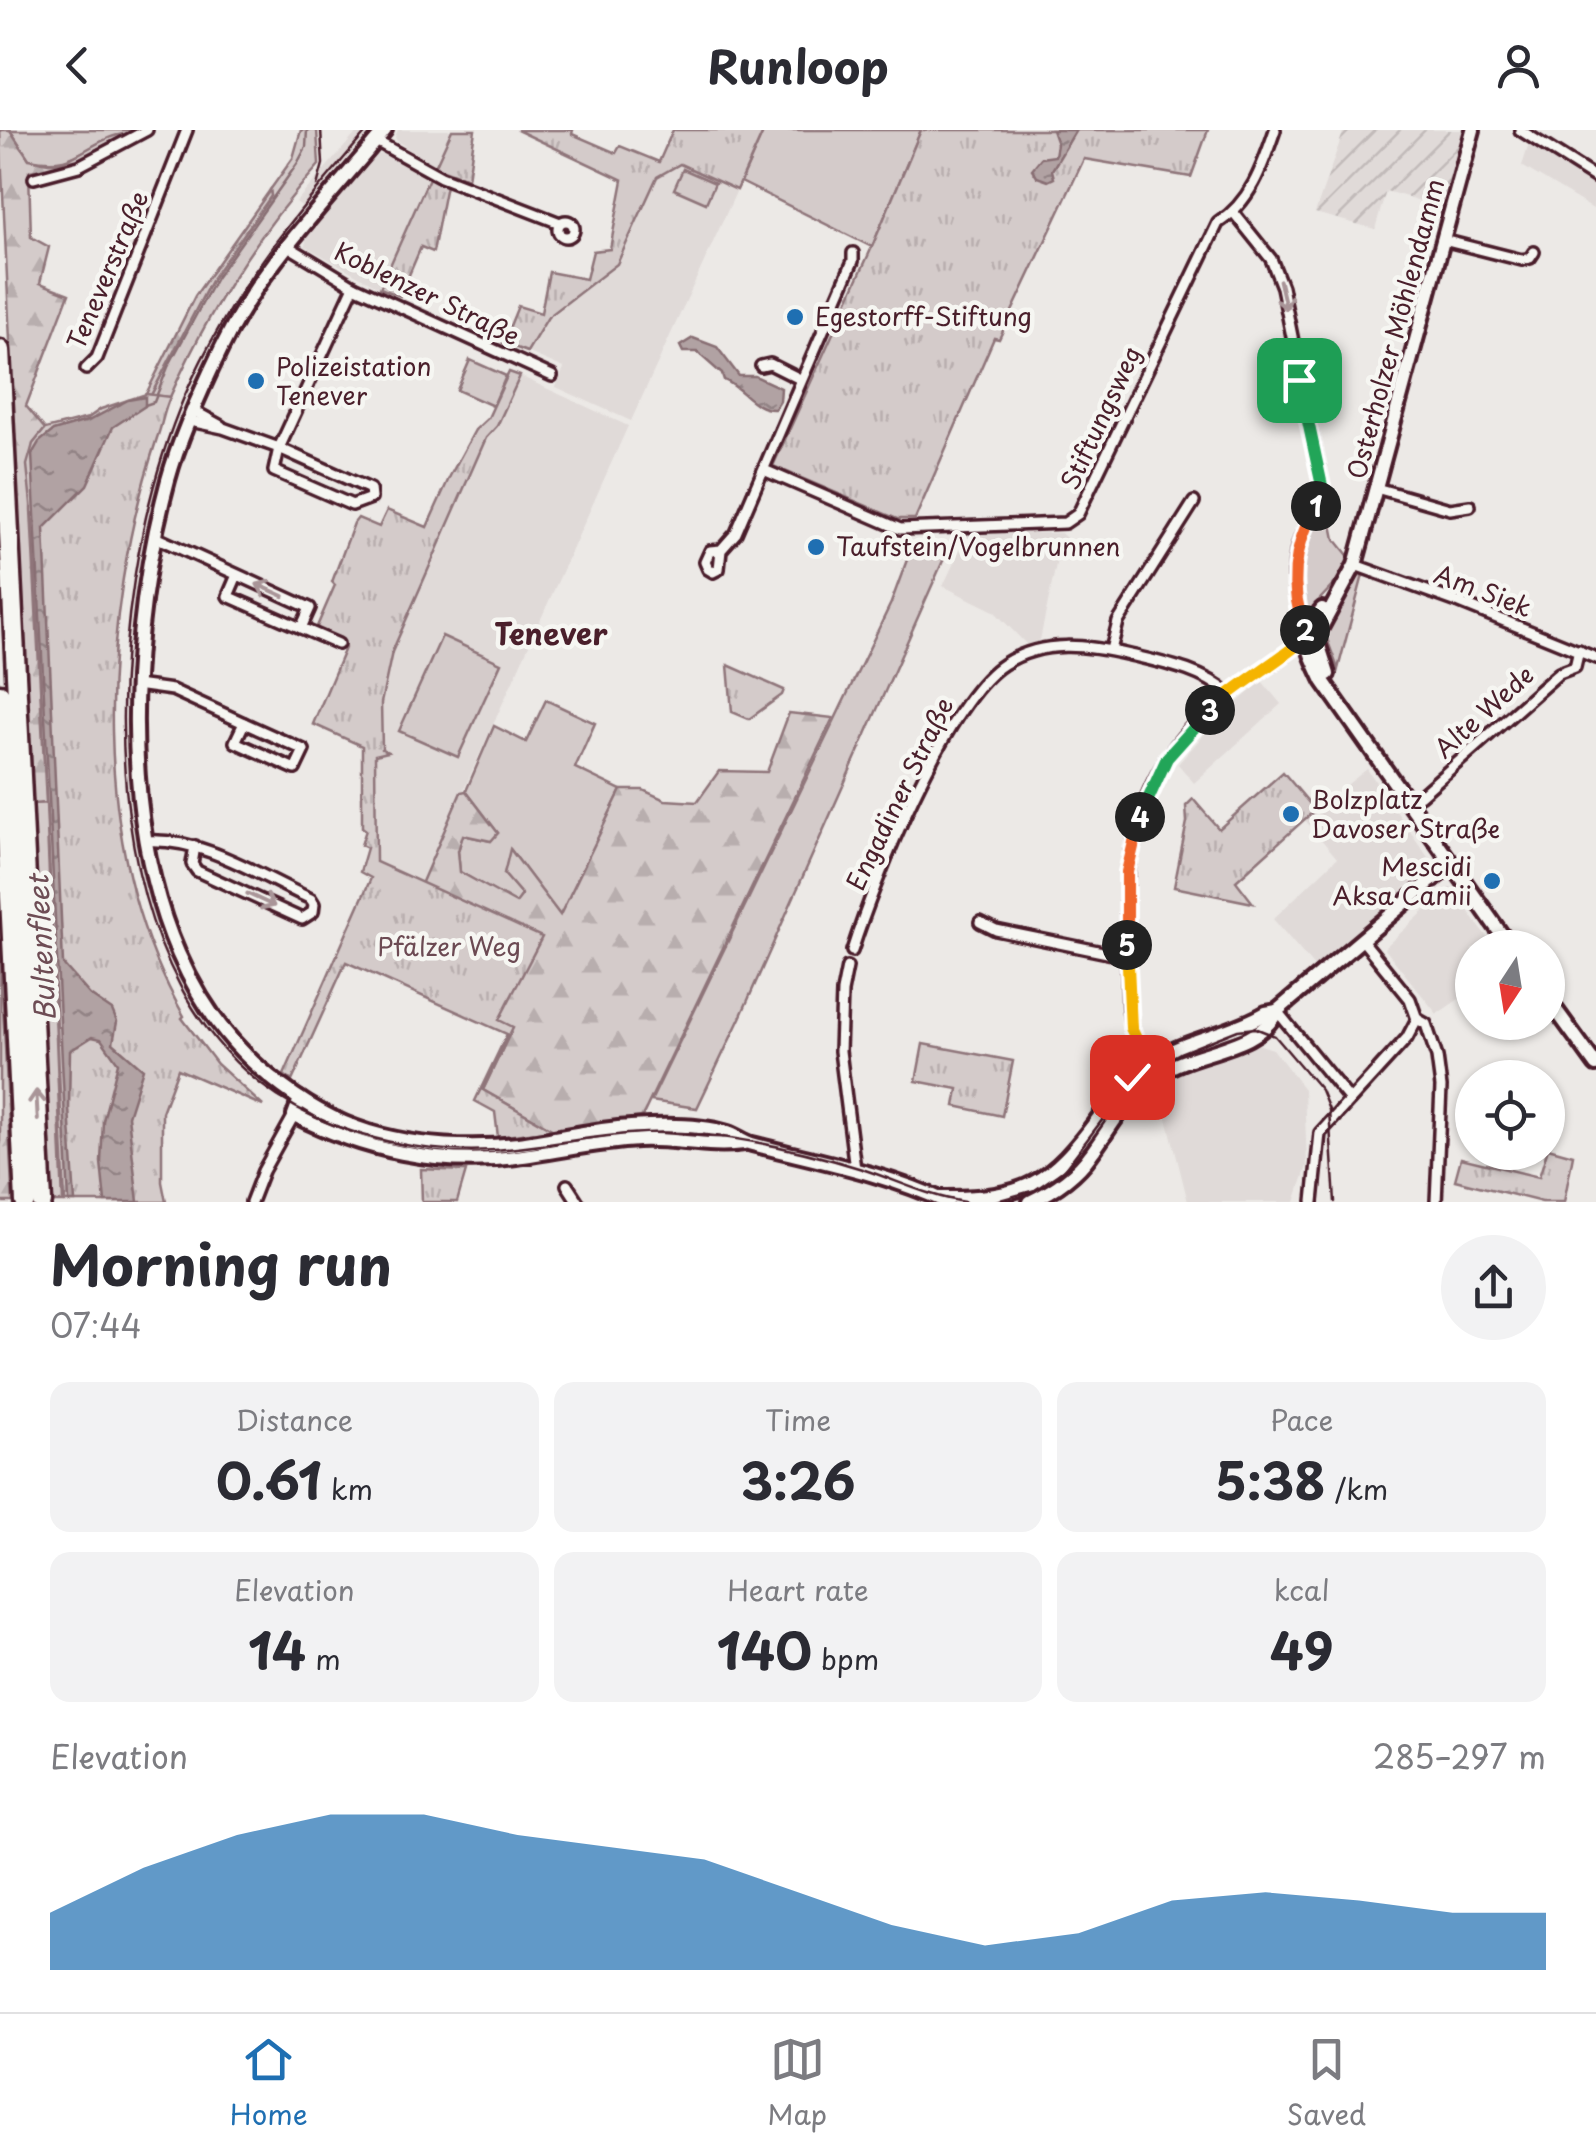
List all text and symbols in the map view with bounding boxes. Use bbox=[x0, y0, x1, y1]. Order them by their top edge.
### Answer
text: Runloop bbox=[707, 31, 889, 99]
icon: back bbox=[50, 38, 105, 93]
icon: person bbox=[1491, 38, 1546, 93]
street label: Osterholzer Möhlendamm bbox=[1337, 174, 1453, 483]
street label: Teneverstraße bbox=[57, 185, 158, 355]
street label: Koblenzer Straße bbox=[328, 232, 527, 354]
one-way arrow bbox=[1275, 278, 1293, 310]
place label: Egestorff-Stiftung bbox=[815, 297, 1032, 335]
marker: Egestorff-Stiftung bbox=[784, 306, 806, 328]
pin bbox=[1257, 338, 1342, 423]
street label: Stiftungsweg bbox=[1050, 339, 1150, 496]
place label: Polizeistation Tenever bbox=[276, 347, 432, 414]
icon: arrive bbox=[1272, 353, 1327, 408]
marker: Polizeistation Tenever bbox=[245, 370, 267, 392]
pin: 1 bbox=[1291, 481, 1341, 531]
text: 1 bbox=[1309, 484, 1323, 527]
place label: Taufstein/Vogelbrunnen bbox=[836, 527, 1121, 565]
marker: Taufstein/Vogelbrunnen bbox=[805, 536, 827, 558]
street label: Am Siek bbox=[1429, 554, 1538, 626]
one-way arrow bbox=[255, 580, 286, 598]
pin: 2 bbox=[1280, 605, 1330, 655]
text: 2 bbox=[1295, 608, 1315, 651]
district label: Tenever bbox=[494, 610, 608, 655]
street label: Alte Wede bbox=[1425, 656, 1542, 766]
pin: 3 bbox=[1185, 685, 1235, 735]
text: 3 bbox=[1201, 688, 1219, 731]
street label: Engadiner Straße bbox=[836, 691, 962, 896]
place label: Bolzplatz Davoser Straße bbox=[1311, 780, 1500, 847]
pin: 4 bbox=[1115, 792, 1165, 842]
text: 4 bbox=[1130, 795, 1150, 838]
marker: Bolzplatz Davoser Straße bbox=[1280, 803, 1302, 825]
place label: Mescidi Aksa Camii bbox=[1333, 847, 1472, 914]
water label: Bultenfleet bbox=[15, 870, 66, 1022]
marker: Mescidi Aksa Camii bbox=[1481, 870, 1503, 892]
one-way arrow bbox=[245, 892, 275, 911]
pin: 5 bbox=[1102, 920, 1152, 970]
text: 5 bbox=[1118, 923, 1136, 966]
park label: Pfälzer Weg bbox=[377, 927, 521, 965]
north arrow bbox=[1455, 930, 1565, 1040]
map controls bbox=[1455, 930, 1565, 1170]
pin bbox=[1090, 1035, 1175, 1120]
icon: check bbox=[1105, 1050, 1160, 1105]
button: locate bbox=[1455, 1060, 1565, 1170]
one-way arrow bbox=[27, 1089, 46, 1121]
text: Morning run bbox=[50, 1222, 392, 1305]
button: share bbox=[1441, 1235, 1546, 1340]
text: 07:44 bbox=[50, 1301, 142, 1349]
text: Distance bbox=[236, 1398, 353, 1441]
text: Time bbox=[765, 1398, 831, 1441]
text: Pace bbox=[1270, 1398, 1333, 1441]
text: 0.61 bbox=[216, 1441, 322, 1517]
text: 3:26 bbox=[741, 1441, 855, 1517]
text: 5:38 bbox=[1215, 1441, 1326, 1517]
text: km bbox=[322, 1467, 373, 1510]
text: /km bbox=[1326, 1467, 1388, 1510]
text: Elevation bbox=[234, 1568, 355, 1611]
text: Heart rate bbox=[727, 1568, 869, 1611]
text: kcal bbox=[1274, 1568, 1330, 1611]
text: 14 bbox=[248, 1611, 306, 1687]
text: 140 bbox=[717, 1611, 812, 1687]
text: 49 bbox=[1270, 1611, 1334, 1687]
text: m bbox=[306, 1637, 341, 1680]
text: bpm bbox=[812, 1637, 879, 1680]
text: Elevation bbox=[50, 1732, 188, 1780]
text: 285–297 m bbox=[1373, 1732, 1546, 1780]
tab: Home bbox=[230, 2032, 308, 2135]
tab: Map bbox=[767, 2032, 827, 2135]
tab: Saved bbox=[1287, 2032, 1366, 2135]

